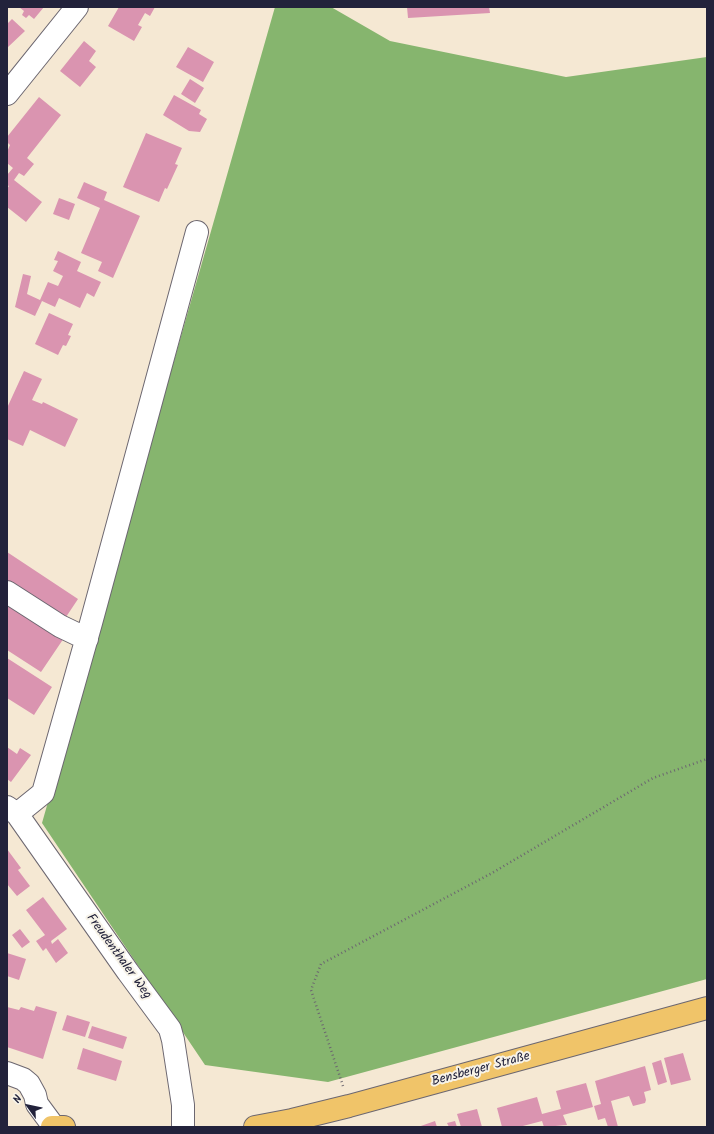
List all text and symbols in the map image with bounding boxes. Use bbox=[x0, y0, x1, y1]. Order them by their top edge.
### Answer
street label: Freudenthaler Weg bbox=[82, 911, 154, 1003]
street label: Bensberger Straße bbox=[430, 1049, 532, 1091]
north arrow bbox=[8, 1086, 48, 1126]
text: N bbox=[8, 1092, 27, 1107]

